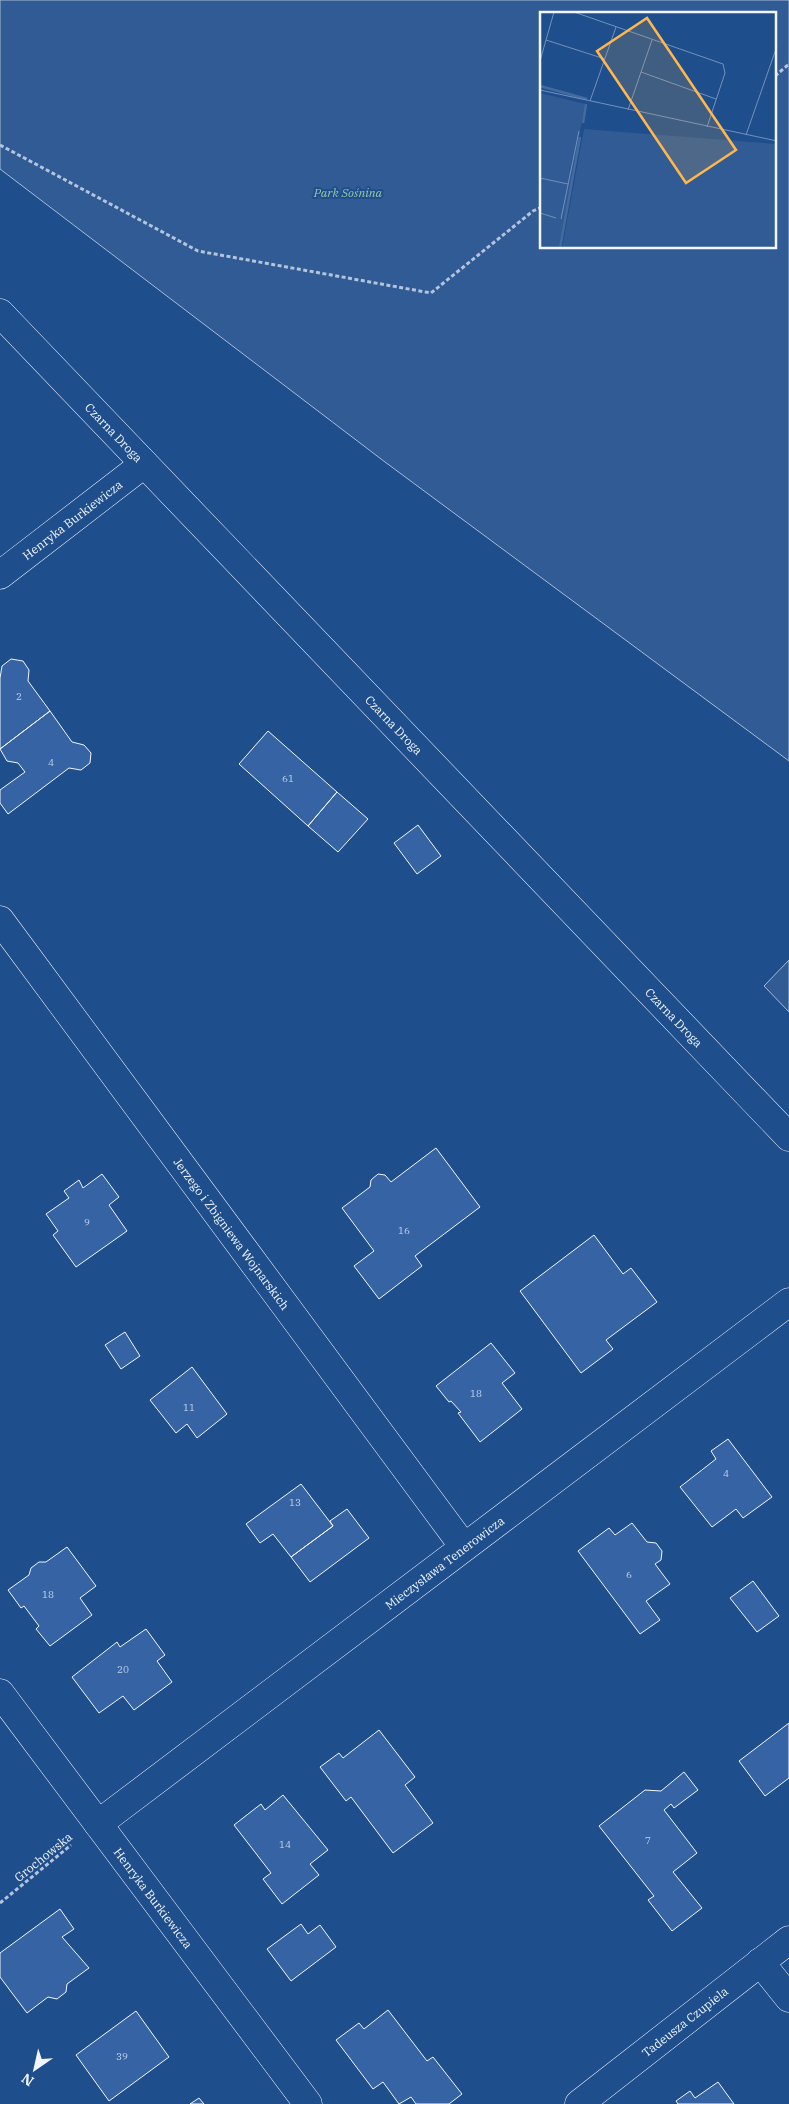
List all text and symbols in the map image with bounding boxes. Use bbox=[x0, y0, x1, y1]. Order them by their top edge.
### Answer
inset map bbox=[540, 12, 776, 249]
park label: Park Sośnina bbox=[313, 185, 383, 200]
street label: Czarna Droga bbox=[82, 399, 146, 465]
street label: Henryka Burkiewicza bbox=[19, 476, 125, 563]
house number: 2 bbox=[16, 690, 22, 703]
street label: Czarna Droga bbox=[362, 692, 426, 758]
house number: 4 bbox=[48, 756, 54, 769]
house number: 61 bbox=[282, 772, 294, 785]
street label: Czarna Droga bbox=[642, 984, 706, 1050]
street label: Jerzego i Zbigniewa Wojnarskich bbox=[171, 1155, 293, 1313]
house number: 9 bbox=[84, 1216, 90, 1229]
house number: 16 bbox=[398, 1224, 410, 1237]
house number: 18 bbox=[470, 1387, 482, 1400]
house number: 11 bbox=[183, 1401, 195, 1414]
house number: 4 bbox=[723, 1467, 729, 1480]
house number: 13 bbox=[289, 1496, 301, 1509]
street label: Mieczysława Tenerowicza bbox=[382, 1512, 507, 1612]
house number: 6 bbox=[626, 1568, 632, 1581]
house number: 18 bbox=[42, 1588, 54, 1601]
house number: 20 bbox=[117, 1663, 129, 1676]
street label: Grochowska bbox=[11, 1829, 75, 1885]
house number: 7 bbox=[645, 1834, 651, 1847]
house number: 14 bbox=[279, 1838, 291, 1851]
street label: Henryka Burkiewicza bbox=[111, 1845, 196, 1952]
street label: Tadeusza Czupiela bbox=[639, 1983, 731, 2060]
north arrow bbox=[10, 2044, 60, 2094]
house number: 39 bbox=[116, 2050, 128, 2063]
text: N bbox=[18, 2069, 37, 2090]

